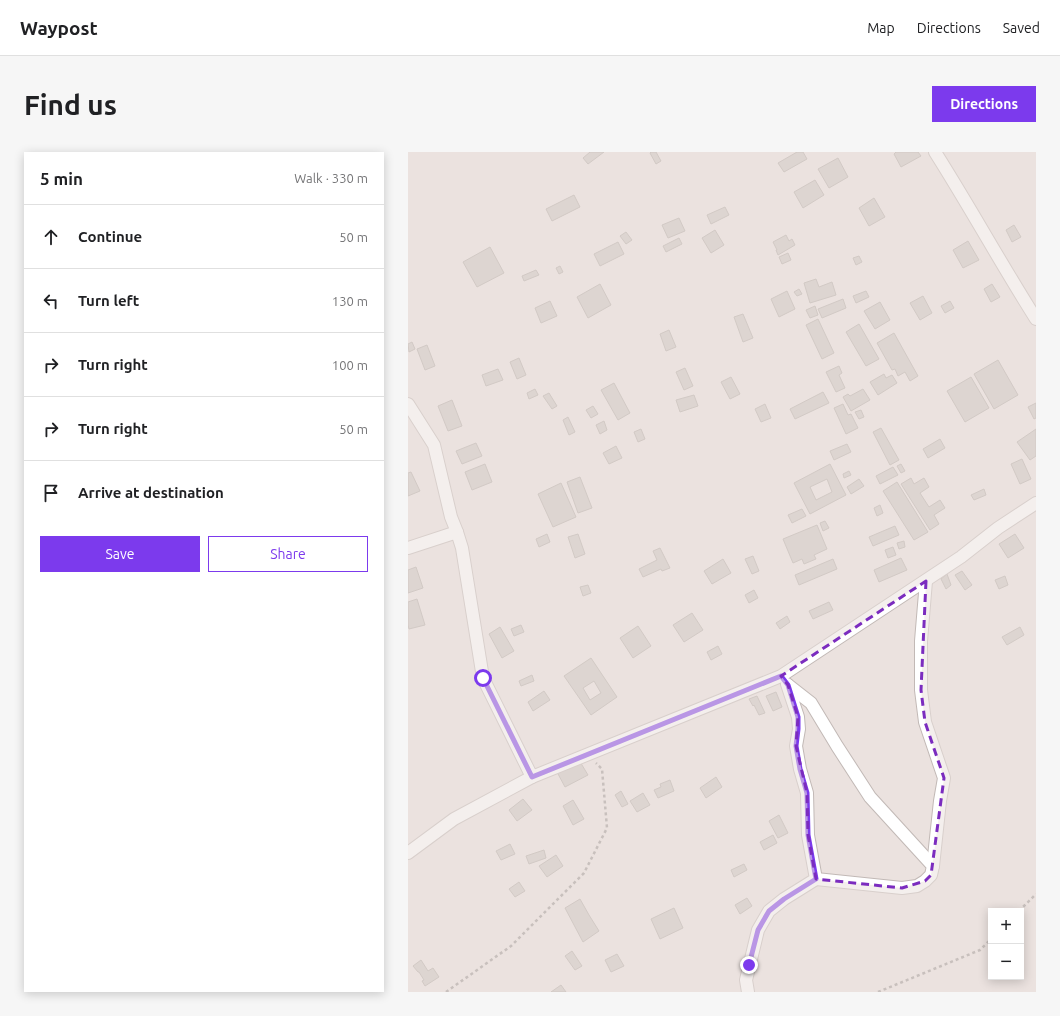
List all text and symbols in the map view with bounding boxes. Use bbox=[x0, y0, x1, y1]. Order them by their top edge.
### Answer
text: Waypost bbox=[20, 17, 98, 39]
text: Map bbox=[867, 20, 895, 36]
text: Directions bbox=[917, 20, 981, 36]
text: Saved bbox=[1003, 20, 1040, 36]
button: Directions bbox=[932, 86, 1036, 122]
text: Find us bbox=[24, 89, 117, 120]
text: 5 min bbox=[40, 169, 83, 188]
text: Walk · 330 m bbox=[294, 171, 368, 185]
icon: ahead bbox=[40, 226, 62, 248]
text: Continue bbox=[78, 228, 142, 245]
text: 50 m bbox=[339, 230, 368, 244]
icon: left bbox=[40, 290, 62, 312]
text: Turn left bbox=[78, 292, 139, 309]
text: 130 m bbox=[332, 294, 368, 308]
icon: right bbox=[40, 354, 62, 376]
text: Turn right bbox=[78, 356, 148, 373]
text: 100 m bbox=[332, 358, 368, 372]
icon: right bbox=[40, 418, 62, 440]
text: Turn right bbox=[78, 420, 148, 437]
text: 50 m bbox=[339, 422, 368, 436]
icon: arrive bbox=[40, 482, 62, 504]
text: Arrive at destination bbox=[78, 484, 224, 501]
button: Save bbox=[40, 536, 200, 572]
button: Share bbox=[208, 536, 368, 572]
route start bbox=[474, 669, 492, 687]
map controls bbox=[988, 908, 1024, 980]
button: + bbox=[988, 908, 1024, 944]
button: − bbox=[988, 944, 1024, 980]
route end bbox=[740, 956, 758, 974]

